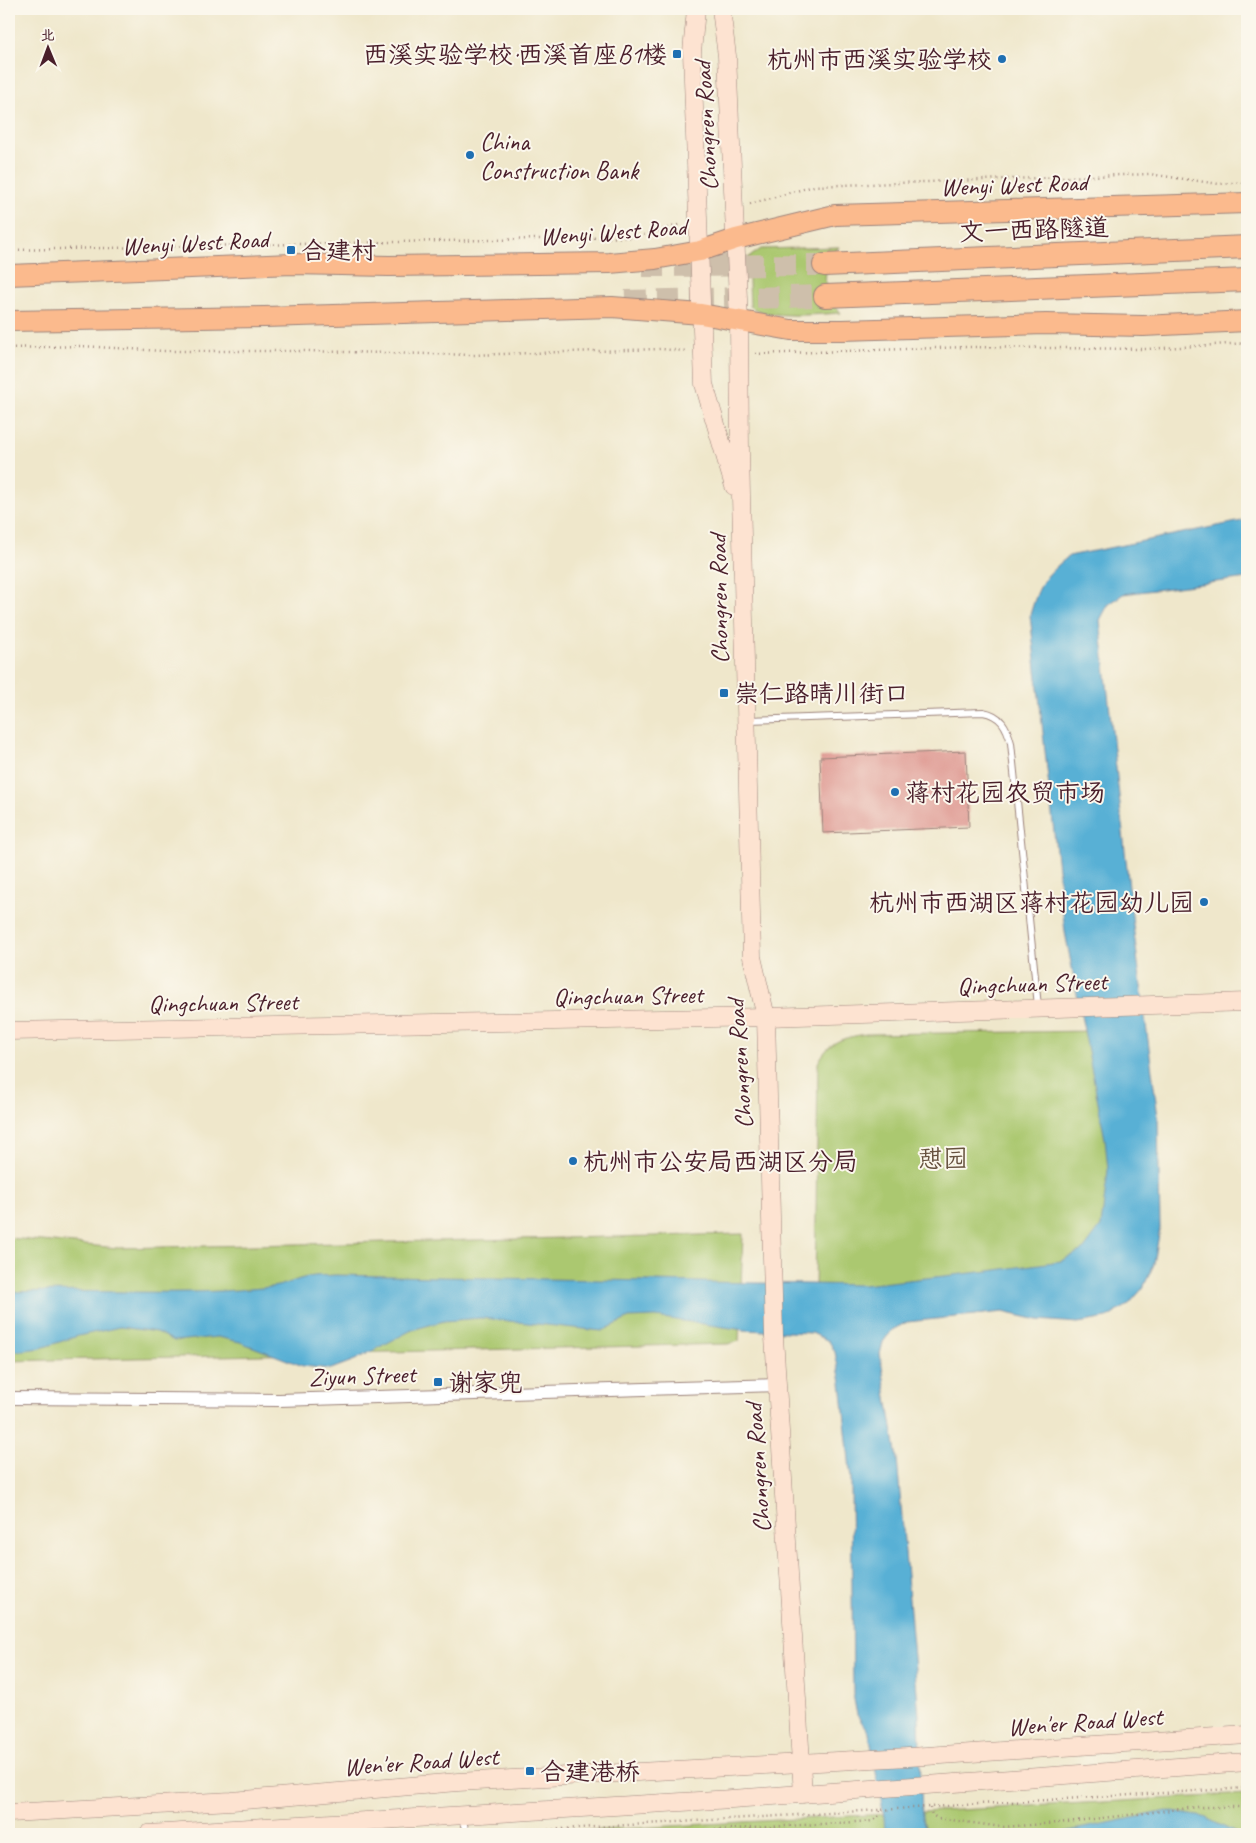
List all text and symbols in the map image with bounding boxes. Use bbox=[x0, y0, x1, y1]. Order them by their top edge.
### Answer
north arrow bbox=[22, 22, 72, 72]
text: 北 bbox=[41, 27, 55, 44]
place label: 西溪实验学校·西溪首座B1楼 bbox=[363, 39, 667, 71]
place label: 杭州市西溪实验学校 bbox=[767, 44, 992, 76]
marker: 西溪实验学校·西溪首座B1楼 bbox=[671, 48, 683, 60]
marker: 杭州市西溪实验学校 bbox=[996, 53, 1008, 65]
street label: Chongren Road bbox=[686, 57, 725, 191]
place label: China Construction Bank bbox=[480, 126, 640, 187]
marker: China Construction Bank bbox=[464, 149, 476, 161]
street label: Wenyi West Road bbox=[940, 166, 1092, 204]
street label: Wenyi West Road bbox=[539, 211, 692, 253]
street label: 文一西路隧道 bbox=[959, 211, 1110, 249]
street label: Wenyi West Road bbox=[121, 223, 273, 263]
place label: 合建村 bbox=[301, 235, 376, 267]
marker: 合建村 bbox=[285, 244, 297, 256]
street label: Chongren Road bbox=[702, 531, 736, 664]
place label: 崇仁路晴川街口 bbox=[734, 678, 909, 710]
marker: 崇仁路晴川街口 bbox=[718, 687, 730, 699]
place label: 蒋村花园农贸市场 bbox=[905, 777, 1105, 809]
marker: 蒋村花园农贸市场 bbox=[889, 786, 901, 798]
place label: 杭州市西湖区蒋村花园幼儿园 bbox=[869, 887, 1194, 919]
marker: 杭州市西湖区蒋村花园幼儿园 bbox=[1198, 896, 1210, 908]
street label: Qingchuan Street bbox=[957, 965, 1110, 1003]
street label: Qingchuan Street bbox=[553, 979, 706, 1013]
street label: Qingchuan Street bbox=[148, 986, 301, 1020]
street label: Chongren Road bbox=[719, 995, 760, 1130]
park label: 憇园 bbox=[918, 1143, 968, 1175]
place label: 杭州市公安局西湖区分局 bbox=[583, 1146, 858, 1178]
marker: 杭州市公安局西湖区分局 bbox=[567, 1155, 579, 1167]
street label: Ziyun Street bbox=[308, 1358, 419, 1394]
place label: 谢家兜 bbox=[448, 1367, 523, 1399]
marker: 谢家兜 bbox=[432, 1376, 444, 1388]
street label: Chongren Road bbox=[737, 1399, 778, 1534]
street label: Wen'er Road West bbox=[1007, 1700, 1166, 1743]
street label: Wen'er Road West bbox=[343, 1740, 502, 1783]
place label: 合建港桥 bbox=[540, 1756, 640, 1788]
marker: 合建港桥 bbox=[524, 1765, 536, 1777]

